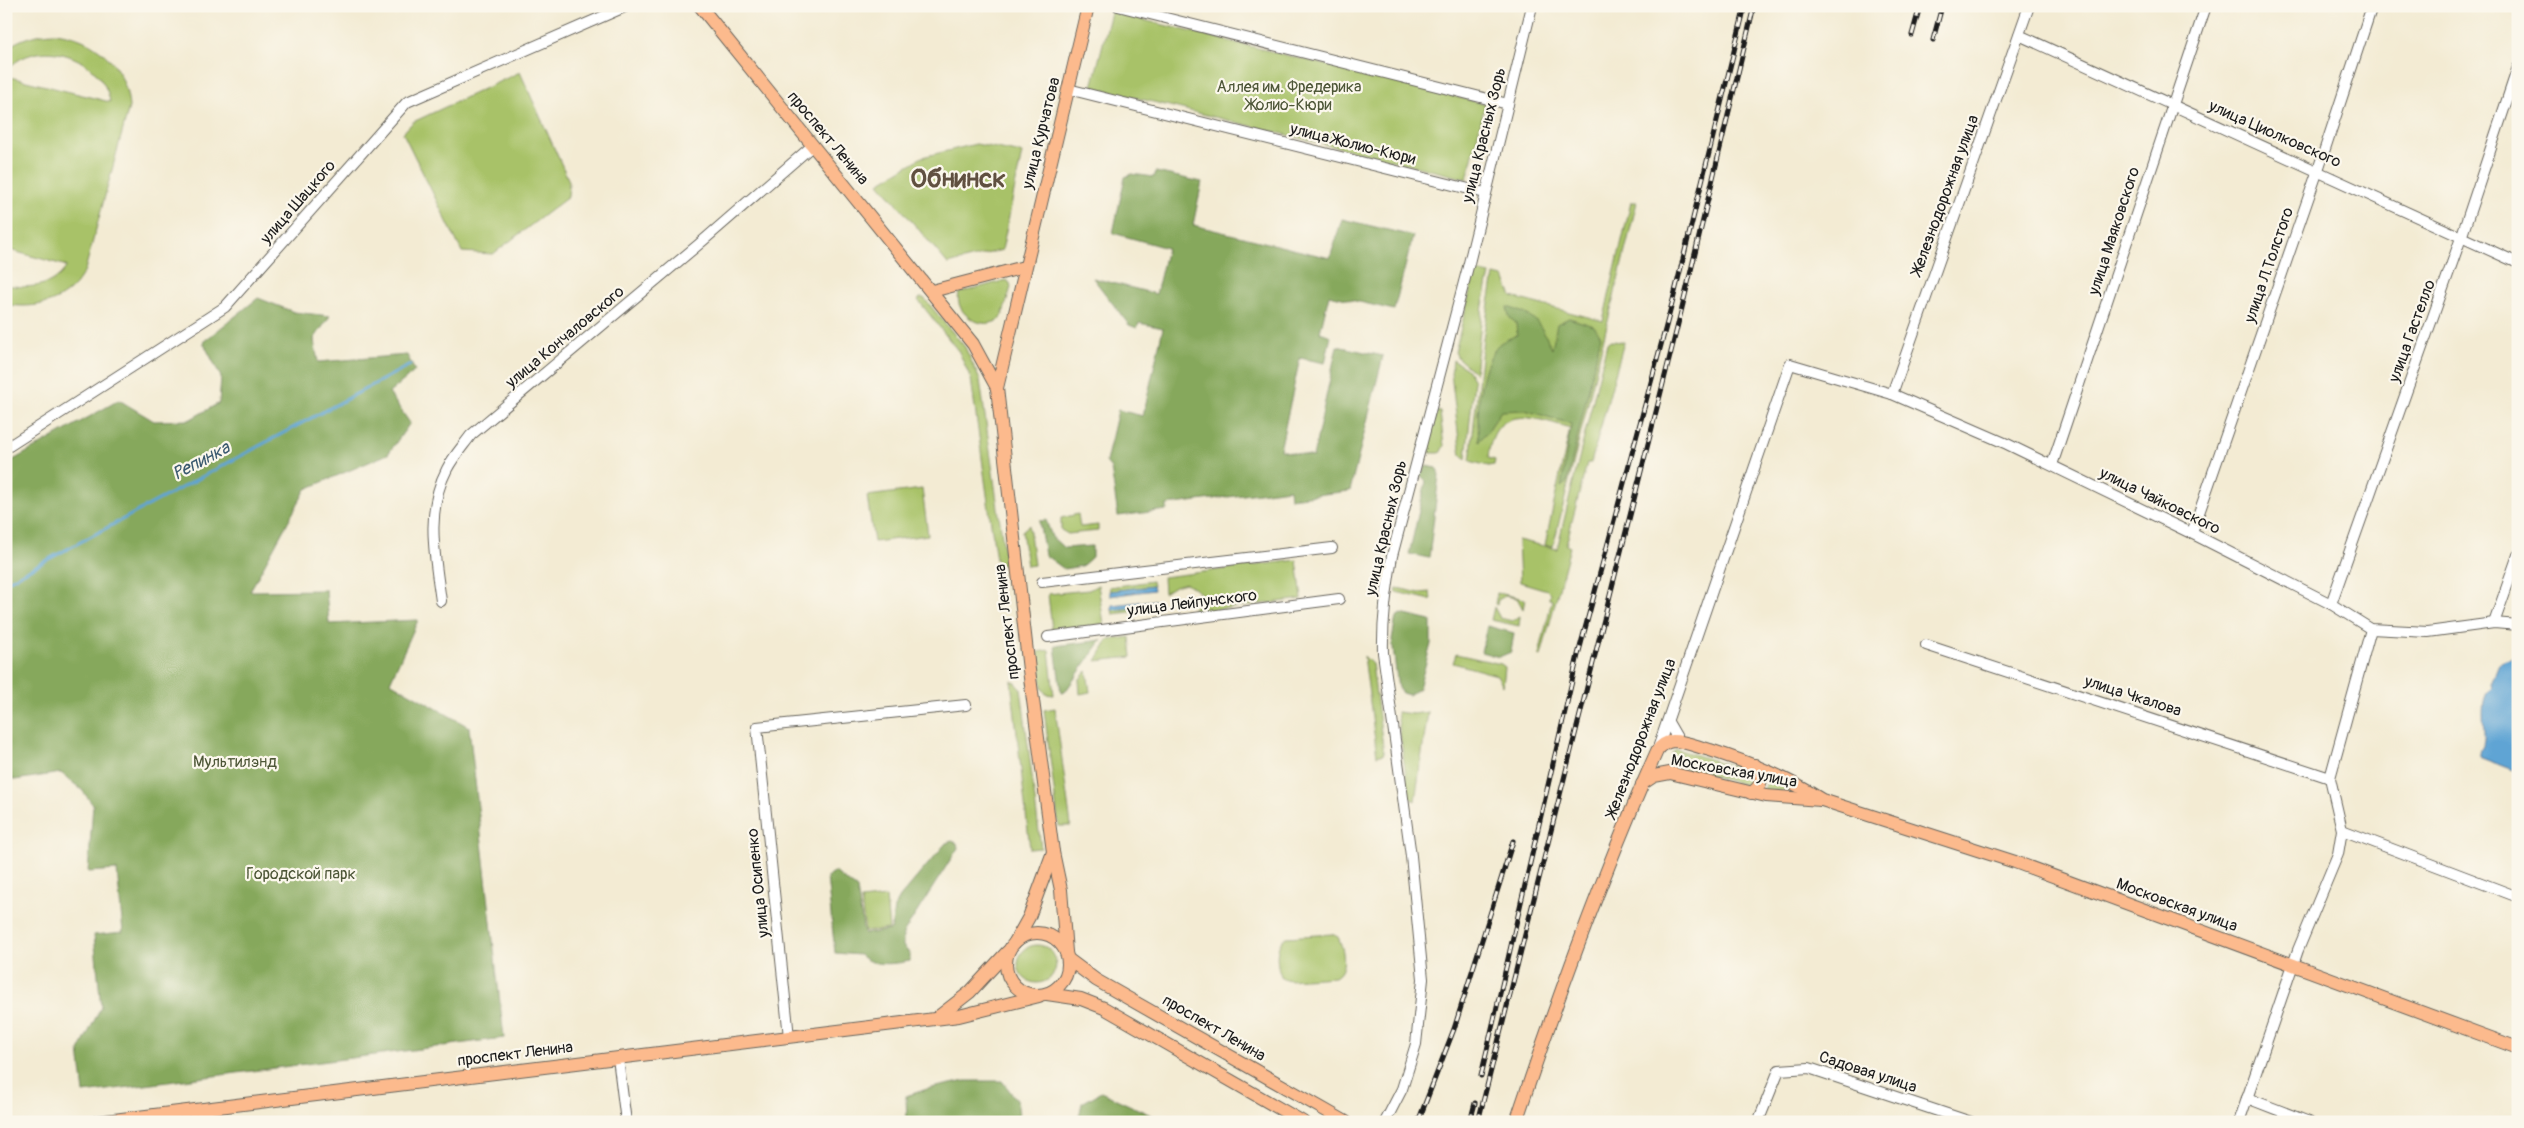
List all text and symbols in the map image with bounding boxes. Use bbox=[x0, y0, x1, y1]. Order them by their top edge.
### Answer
street label: улица Красных Зорь bbox=[1457, 65, 1510, 206]
street label: улица Курчатова bbox=[1017, 75, 1065, 192]
park label: Аллея им. Фредерика Жолио-Кюри bbox=[1217, 77, 1361, 115]
street label: проспект Ленина bbox=[783, 87, 873, 189]
street label: улица Циолковского bbox=[2205, 95, 2345, 172]
street label: Железнодорожная улица bbox=[1906, 112, 1983, 281]
street label: улица Жолио-Кюри bbox=[1287, 118, 1418, 169]
street label: улица Шацкого bbox=[255, 156, 340, 249]
district label: Обнинск bbox=[910, 163, 1006, 195]
street label: улица Маяковского bbox=[2084, 164, 2144, 299]
street label: улица Л.Толстого bbox=[2240, 204, 2298, 326]
street label: улица Гастелло bbox=[2384, 277, 2440, 386]
street label: улица Кончаловского bbox=[501, 281, 629, 393]
water label: Репинка bbox=[168, 436, 235, 486]
street label: улица Красных Зорь bbox=[1360, 458, 1411, 599]
street label: улица Чайковского bbox=[2095, 463, 2224, 539]
street label: проспект Ленина bbox=[990, 563, 1024, 681]
street label: улица Лейпунского bbox=[1125, 585, 1258, 621]
street label: Железнодорожная улица bbox=[1600, 656, 1681, 823]
street label: улица Чкалова bbox=[2081, 671, 2184, 721]
street label: Московская улица bbox=[1669, 750, 1799, 792]
park label: Мультилэнд bbox=[193, 752, 277, 772]
street label: улица Осипенко bbox=[742, 827, 774, 940]
park label: Городской парк bbox=[246, 864, 356, 884]
street label: Московская улица bbox=[2114, 874, 2240, 936]
street label: проспект Ленина bbox=[1159, 990, 1269, 1066]
street label: проспект Ленина bbox=[456, 1037, 574, 1071]
street label: Садовая улица bbox=[1817, 1047, 1919, 1097]

